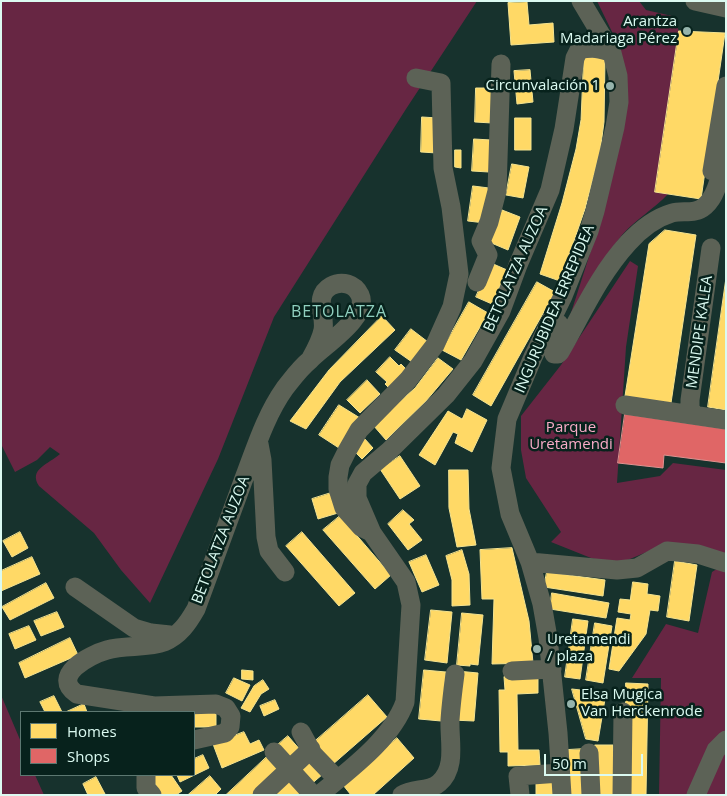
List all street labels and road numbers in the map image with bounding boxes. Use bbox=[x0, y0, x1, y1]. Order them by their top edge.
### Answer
street label: BETOLATZA AUZOA bbox=[480, 203, 552, 335]
street label: INGURUBIDEA ERREPIDEA bbox=[511, 222, 599, 396]
street label: MENDIPE KALEA bbox=[683, 274, 717, 390]
street label: BETOLATZA AUZOA bbox=[188, 473, 254, 607]

